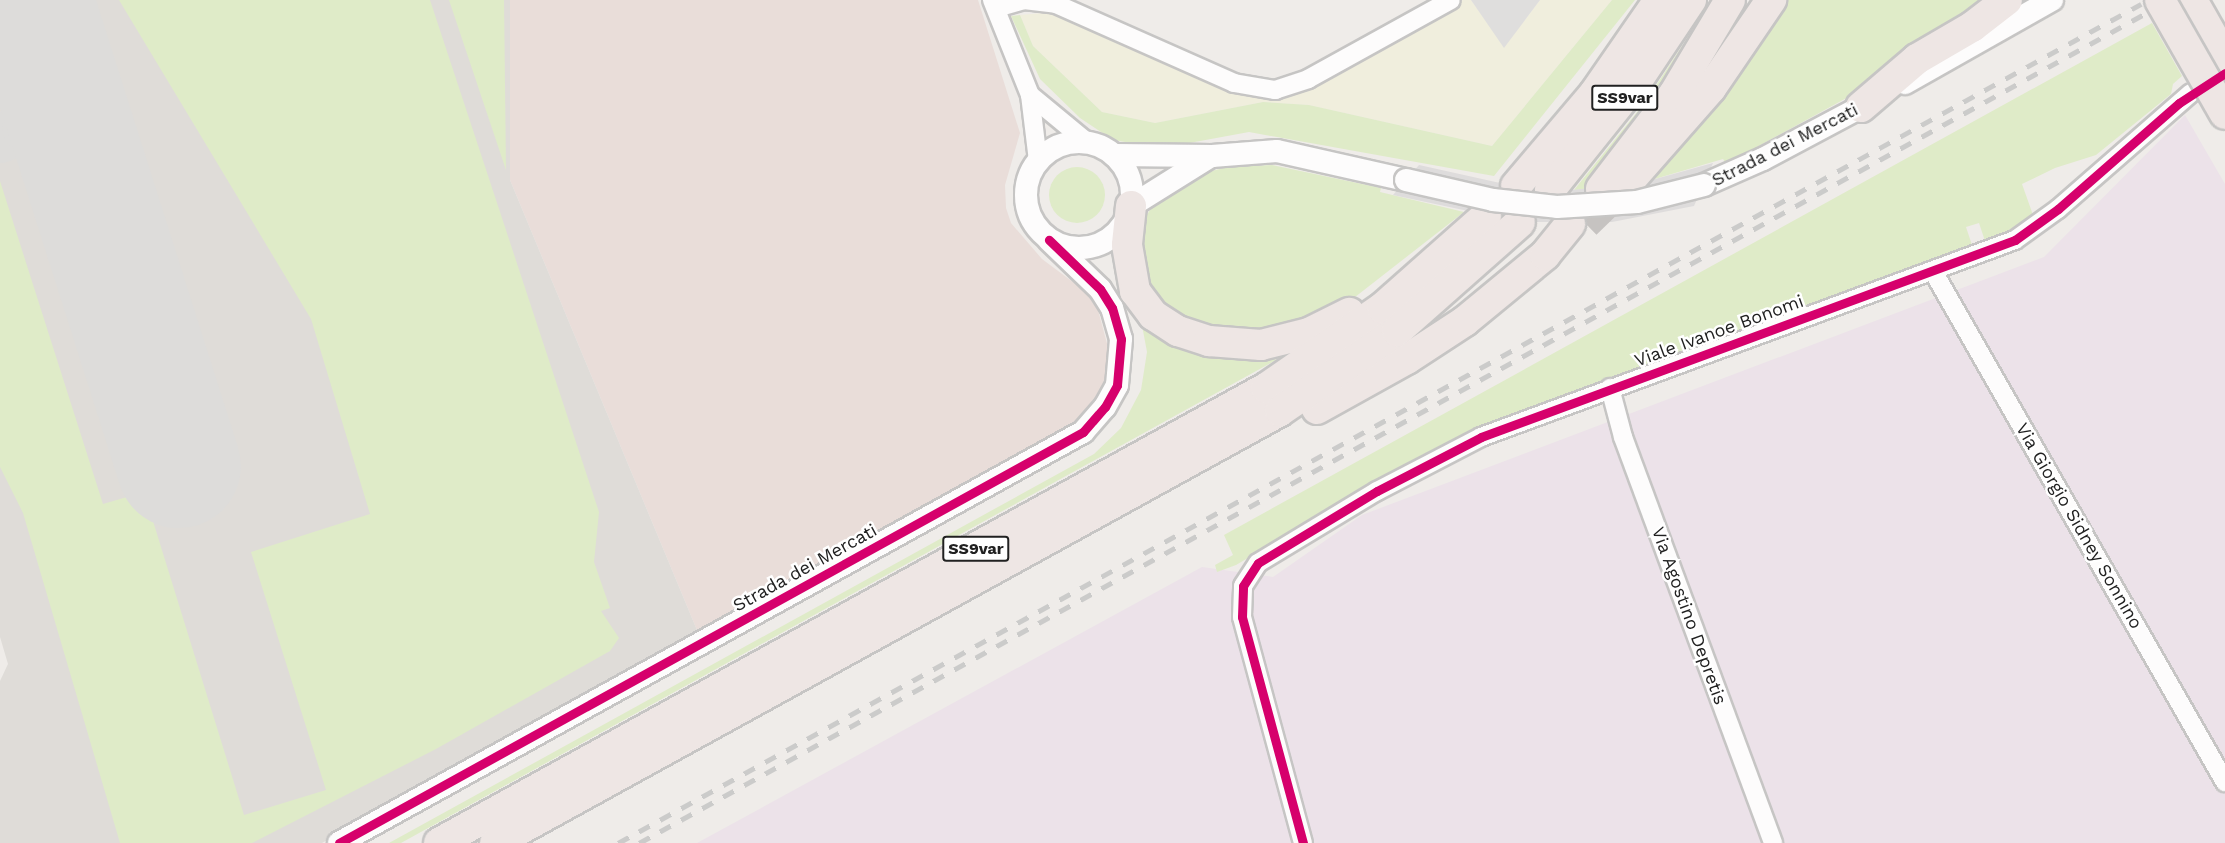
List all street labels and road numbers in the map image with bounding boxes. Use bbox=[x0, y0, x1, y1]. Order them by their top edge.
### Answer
road number: SS9var bbox=[1590, 85, 1660, 111]
street label: Strada dei Mercati bbox=[1708, 99, 1862, 191]
street label: Viale Ivanoe Bonomi bbox=[1632, 290, 1806, 372]
street label: Via Giorgio Sidney Sonnino bbox=[2011, 419, 2147, 633]
street label: Strada dei Mercati bbox=[729, 519, 881, 617]
street label: Via Agostino Depretis bbox=[1647, 524, 1731, 708]
road number: SS9var bbox=[942, 536, 1010, 562]

